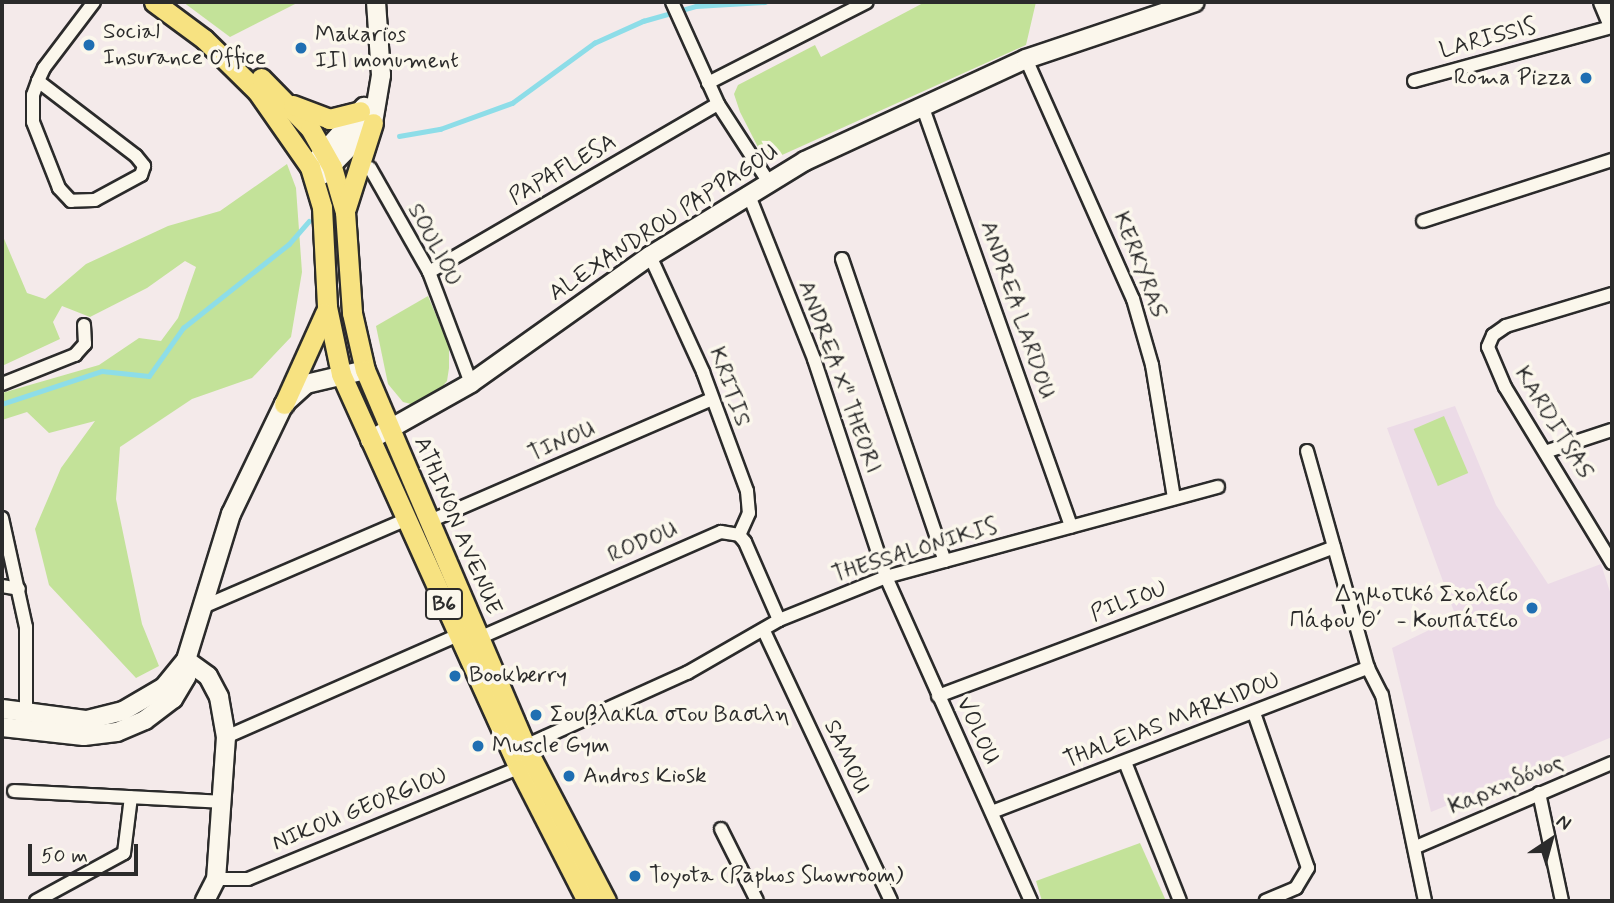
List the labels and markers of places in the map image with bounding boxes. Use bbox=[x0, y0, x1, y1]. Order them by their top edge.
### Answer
place label: Social Insurance Office bbox=[103, 18, 267, 72]
place label: Makarios III monument bbox=[315, 21, 459, 75]
marker: Social Insurance Office bbox=[81, 37, 97, 53]
marker: Makarios III monument bbox=[293, 40, 309, 56]
place label: Roma Pizza bbox=[1456, 64, 1572, 92]
marker: Roma Pizza bbox=[1578, 70, 1594, 86]
place label: Δημοτικό Σχολείο Πάφου Θ΄ - Κουπάτειο bbox=[1290, 581, 1518, 635]
marker: Δημοτικό Σχολείο Πάφου Θ΄ - Κουπάτειο bbox=[1524, 600, 1540, 616]
place label: Bookberry bbox=[469, 662, 567, 690]
marker: Bookberry bbox=[447, 668, 463, 684]
place label: Σουβλακια στου Βασιλη bbox=[550, 701, 790, 729]
marker: Σουβλακια στου Βασιλη bbox=[528, 707, 544, 723]
place label: Muscle Gym bbox=[492, 732, 617, 760]
marker: Muscle Gym bbox=[470, 738, 486, 754]
place label: Andros Kiosk bbox=[583, 762, 708, 790]
marker: Andros Kiosk bbox=[561, 768, 577, 784]
place label: Toyota (Paphos Showroom) bbox=[649, 862, 905, 890]
marker: Toyota (Paphos Showroom) bbox=[627, 868, 643, 884]

